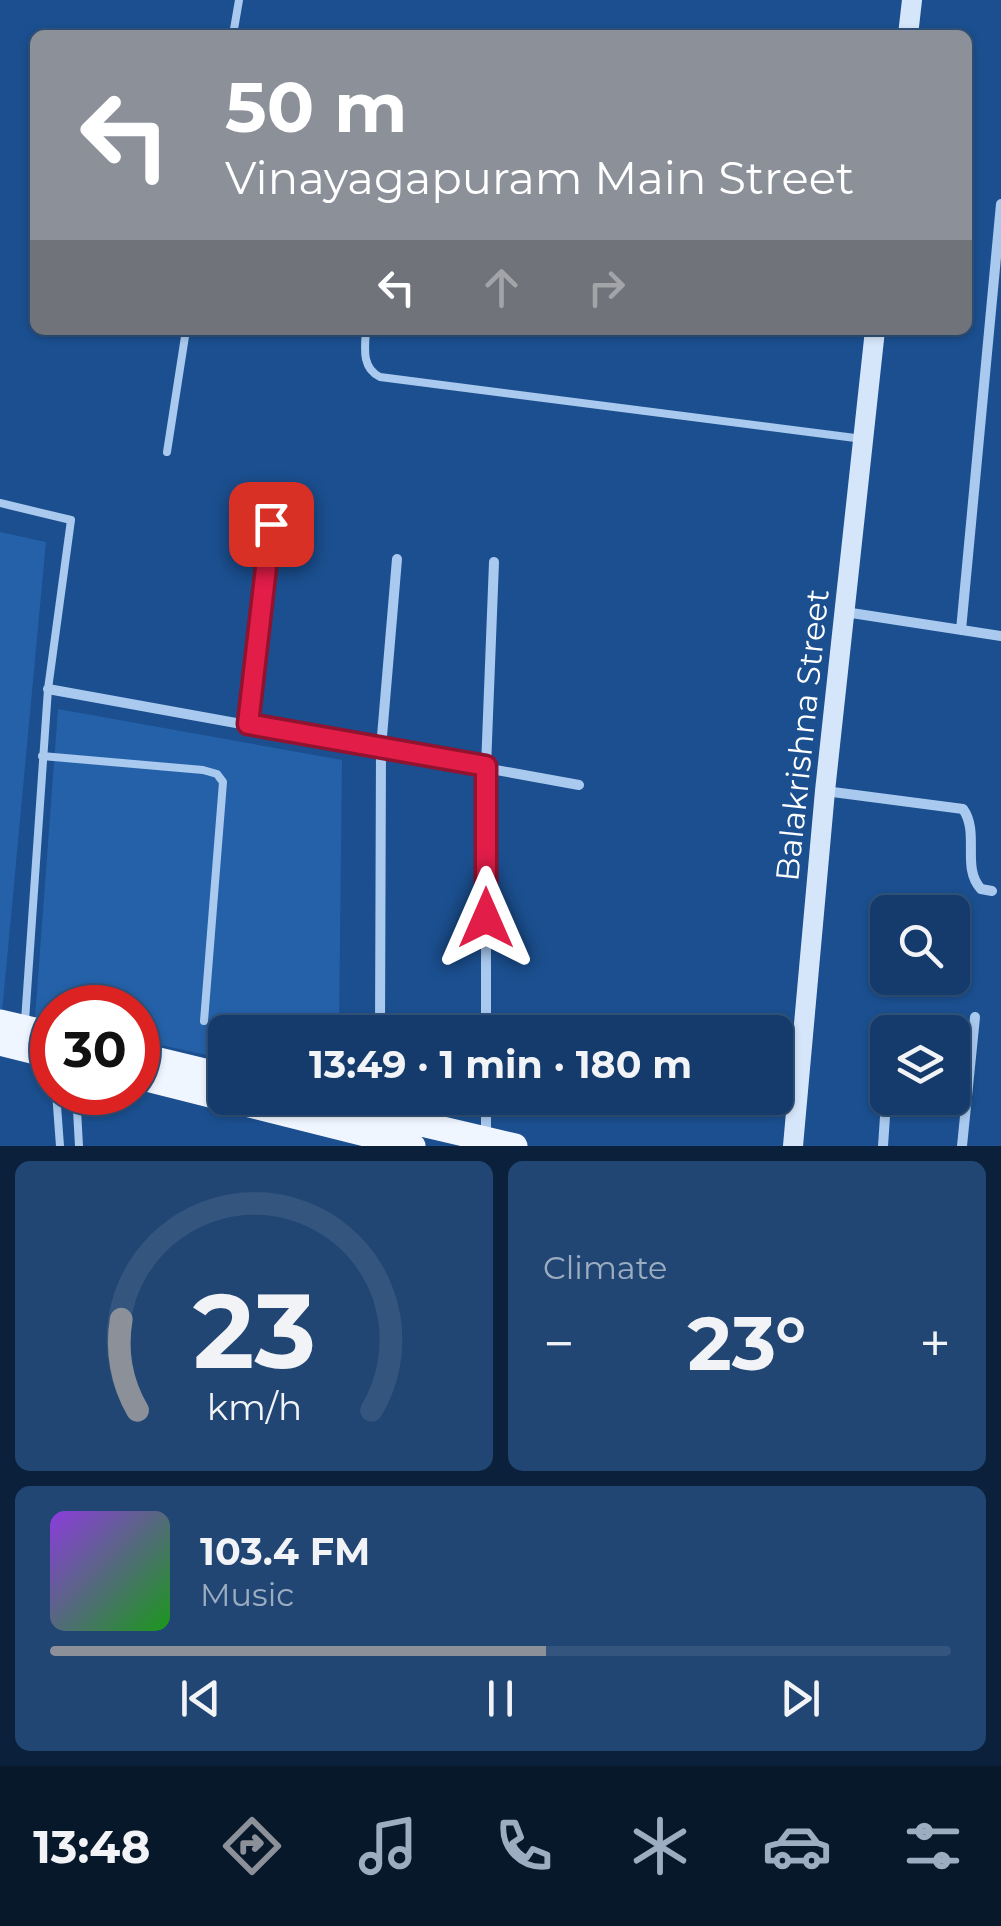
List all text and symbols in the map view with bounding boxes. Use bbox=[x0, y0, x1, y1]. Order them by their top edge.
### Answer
text: 50 m bbox=[225, 64, 407, 150]
icon: left bbox=[60, 70, 190, 200]
text: Vinayagapuram Main Street bbox=[225, 150, 854, 205]
icon: left bbox=[369, 260, 424, 315]
icon: ahead bbox=[474, 260, 529, 315]
icon: right bbox=[579, 260, 634, 315]
pin bbox=[229, 482, 314, 567]
icon: arrive bbox=[244, 497, 299, 552]
street label: Balakrishna Street bbox=[767, 587, 837, 883]
position arrow bbox=[434, 866, 538, 970]
map controls bbox=[870, 895, 970, 1115]
button: search bbox=[870, 895, 970, 995]
speed limit sign: 30 bbox=[30, 985, 160, 1115]
button: layers bbox=[870, 1015, 970, 1115]
text: 13:49 · 1 min · 180 m bbox=[309, 1041, 692, 1088]
text: Climate bbox=[543, 1248, 667, 1287]
text: 23 bbox=[193, 1267, 315, 1394]
text: 23° bbox=[688, 1297, 806, 1389]
text: − bbox=[543, 1310, 575, 1377]
text: + bbox=[919, 1310, 951, 1377]
text: km/h bbox=[206, 1385, 302, 1429]
text: 103.4 FM bbox=[200, 1528, 370, 1575]
text: Music bbox=[200, 1575, 294, 1614]
icon: previous bbox=[173, 1671, 228, 1726]
icon: pause bbox=[473, 1671, 528, 1726]
icon: next bbox=[773, 1671, 828, 1726]
icon: directions bbox=[217, 1811, 287, 1881]
icon: music bbox=[353, 1811, 423, 1881]
icon: phone bbox=[489, 1811, 559, 1881]
icon: climate bbox=[625, 1811, 695, 1881]
icon: car bbox=[762, 1811, 832, 1881]
icon: filters bbox=[898, 1811, 968, 1881]
text: 13:48 bbox=[33, 1819, 150, 1874]

